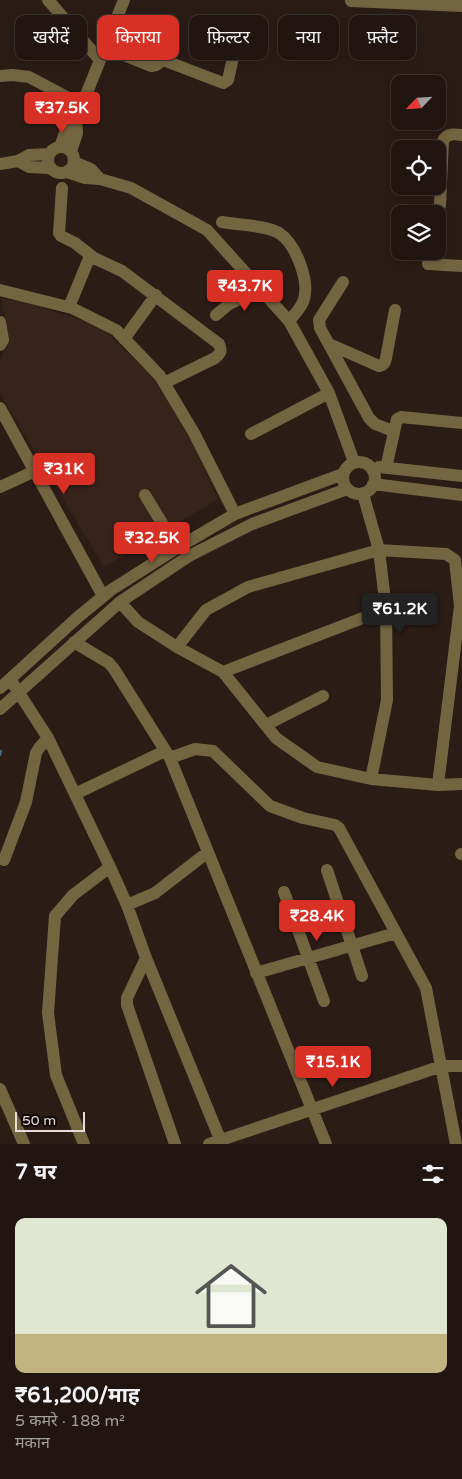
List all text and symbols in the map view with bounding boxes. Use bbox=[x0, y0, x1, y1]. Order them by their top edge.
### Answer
chip: खरीदें bbox=[15, 15, 87, 60]
chip: किराया bbox=[97, 15, 179, 60]
chip: फ़िल्टर bbox=[189, 15, 268, 60]
chip: नया bbox=[278, 15, 339, 60]
chip: फ़्लैट bbox=[349, 15, 416, 60]
north arrow bbox=[391, 75, 446, 130]
map controls bbox=[391, 75, 446, 260]
pin: ₹37.5K bbox=[21, 92, 103, 134]
text: ₹37.5K bbox=[35, 98, 89, 118]
button: locate bbox=[391, 140, 446, 195]
button: layers bbox=[391, 205, 446, 260]
pin: ₹43.7K bbox=[204, 270, 286, 312]
text: ₹43.7K bbox=[218, 276, 272, 296]
pin: ₹31K bbox=[34, 452, 94, 495]
text: ₹31K bbox=[44, 459, 84, 479]
pin: ₹32.5K bbox=[111, 522, 193, 564]
text: ₹32.5K bbox=[125, 528, 179, 548]
pin: ₹61.2K bbox=[359, 592, 441, 635]
text: ₹61.2K bbox=[373, 599, 427, 619]
pin: ₹28.4K bbox=[276, 900, 358, 942]
text: ₹28.4K bbox=[290, 906, 344, 926]
pin: ₹15.1K bbox=[292, 1046, 374, 1088]
text: ₹15.1K bbox=[306, 1052, 360, 1072]
scale bar bbox=[15, 1109, 85, 1132]
text: 50 m bbox=[22, 1112, 56, 1129]
text: 7 घर bbox=[15, 1160, 57, 1185]
icon: filters bbox=[419, 1160, 447, 1188]
icon: home bbox=[186, 1251, 276, 1341]
text: ₹61,200/माह bbox=[15, 1383, 140, 1408]
text: 5 कमरे · 188 m² bbox=[15, 1411, 125, 1431]
text: मकान bbox=[15, 1433, 50, 1453]

